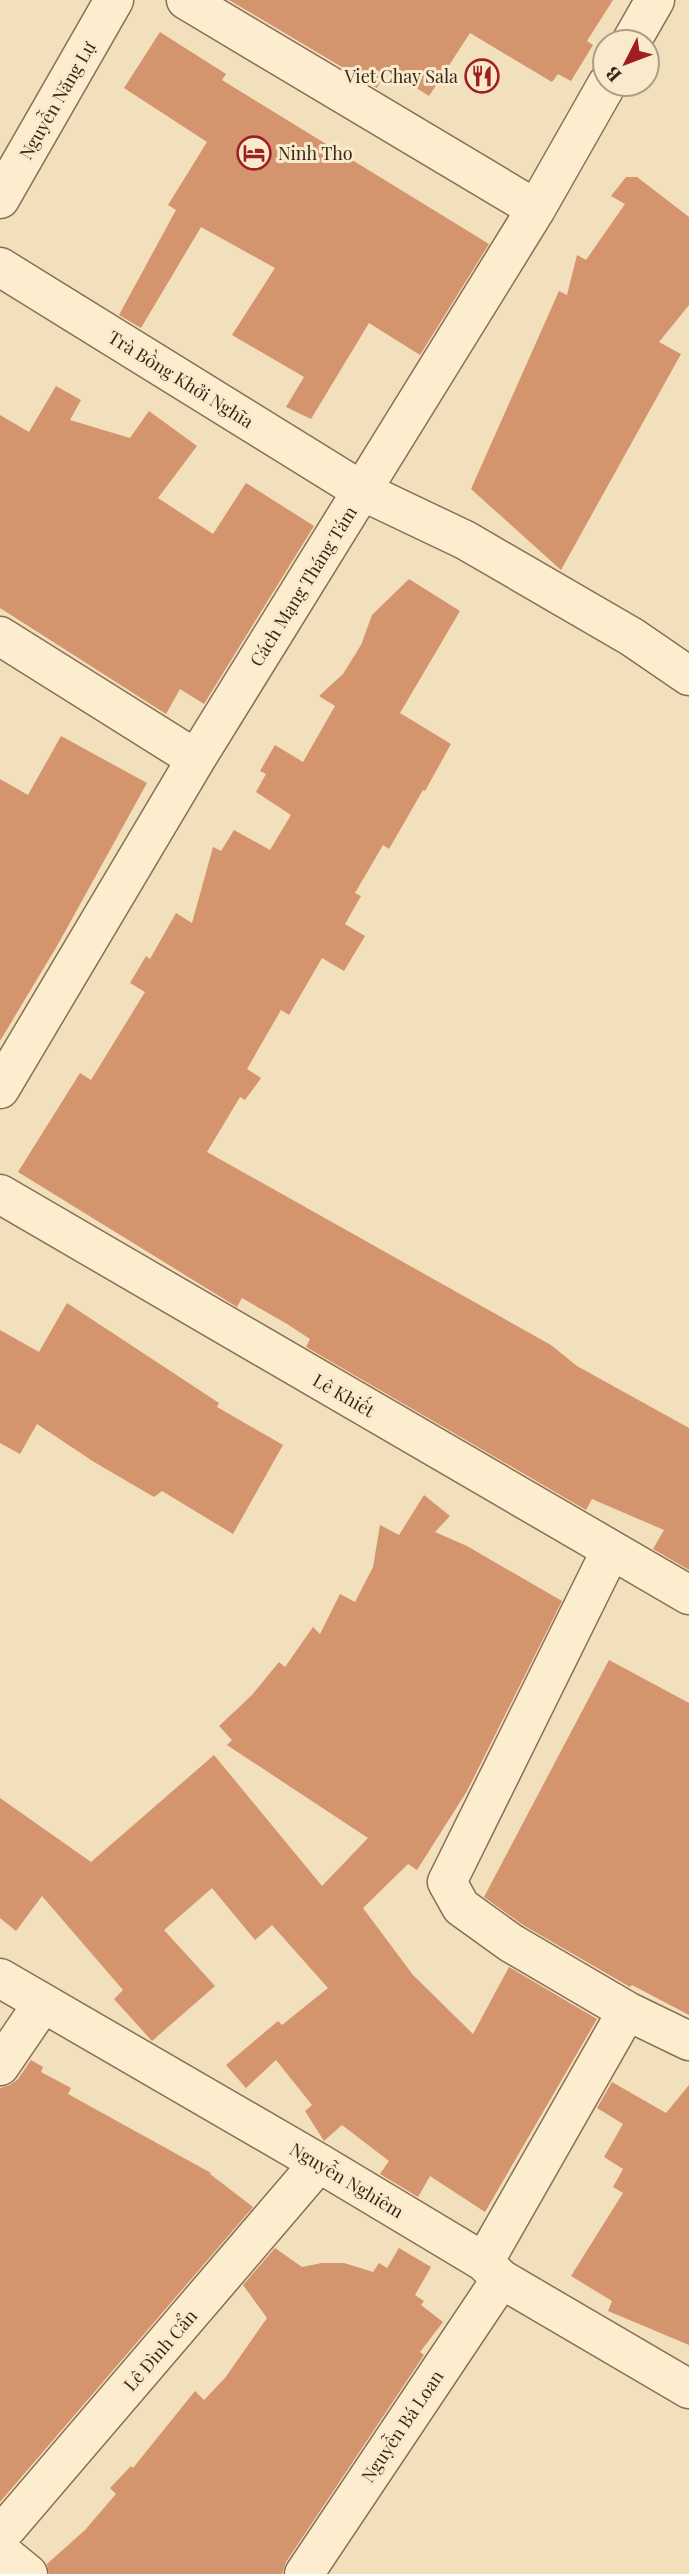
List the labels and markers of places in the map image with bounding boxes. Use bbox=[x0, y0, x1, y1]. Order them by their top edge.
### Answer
restaurant icon: Viet Chay Sala bbox=[463, 57, 501, 95]
place label: Viet Chay Sala bbox=[344, 64, 458, 88]
hotel icon: Ninh Tho bbox=[235, 134, 273, 172]
place label: Ninh Tho bbox=[278, 141, 353, 165]

